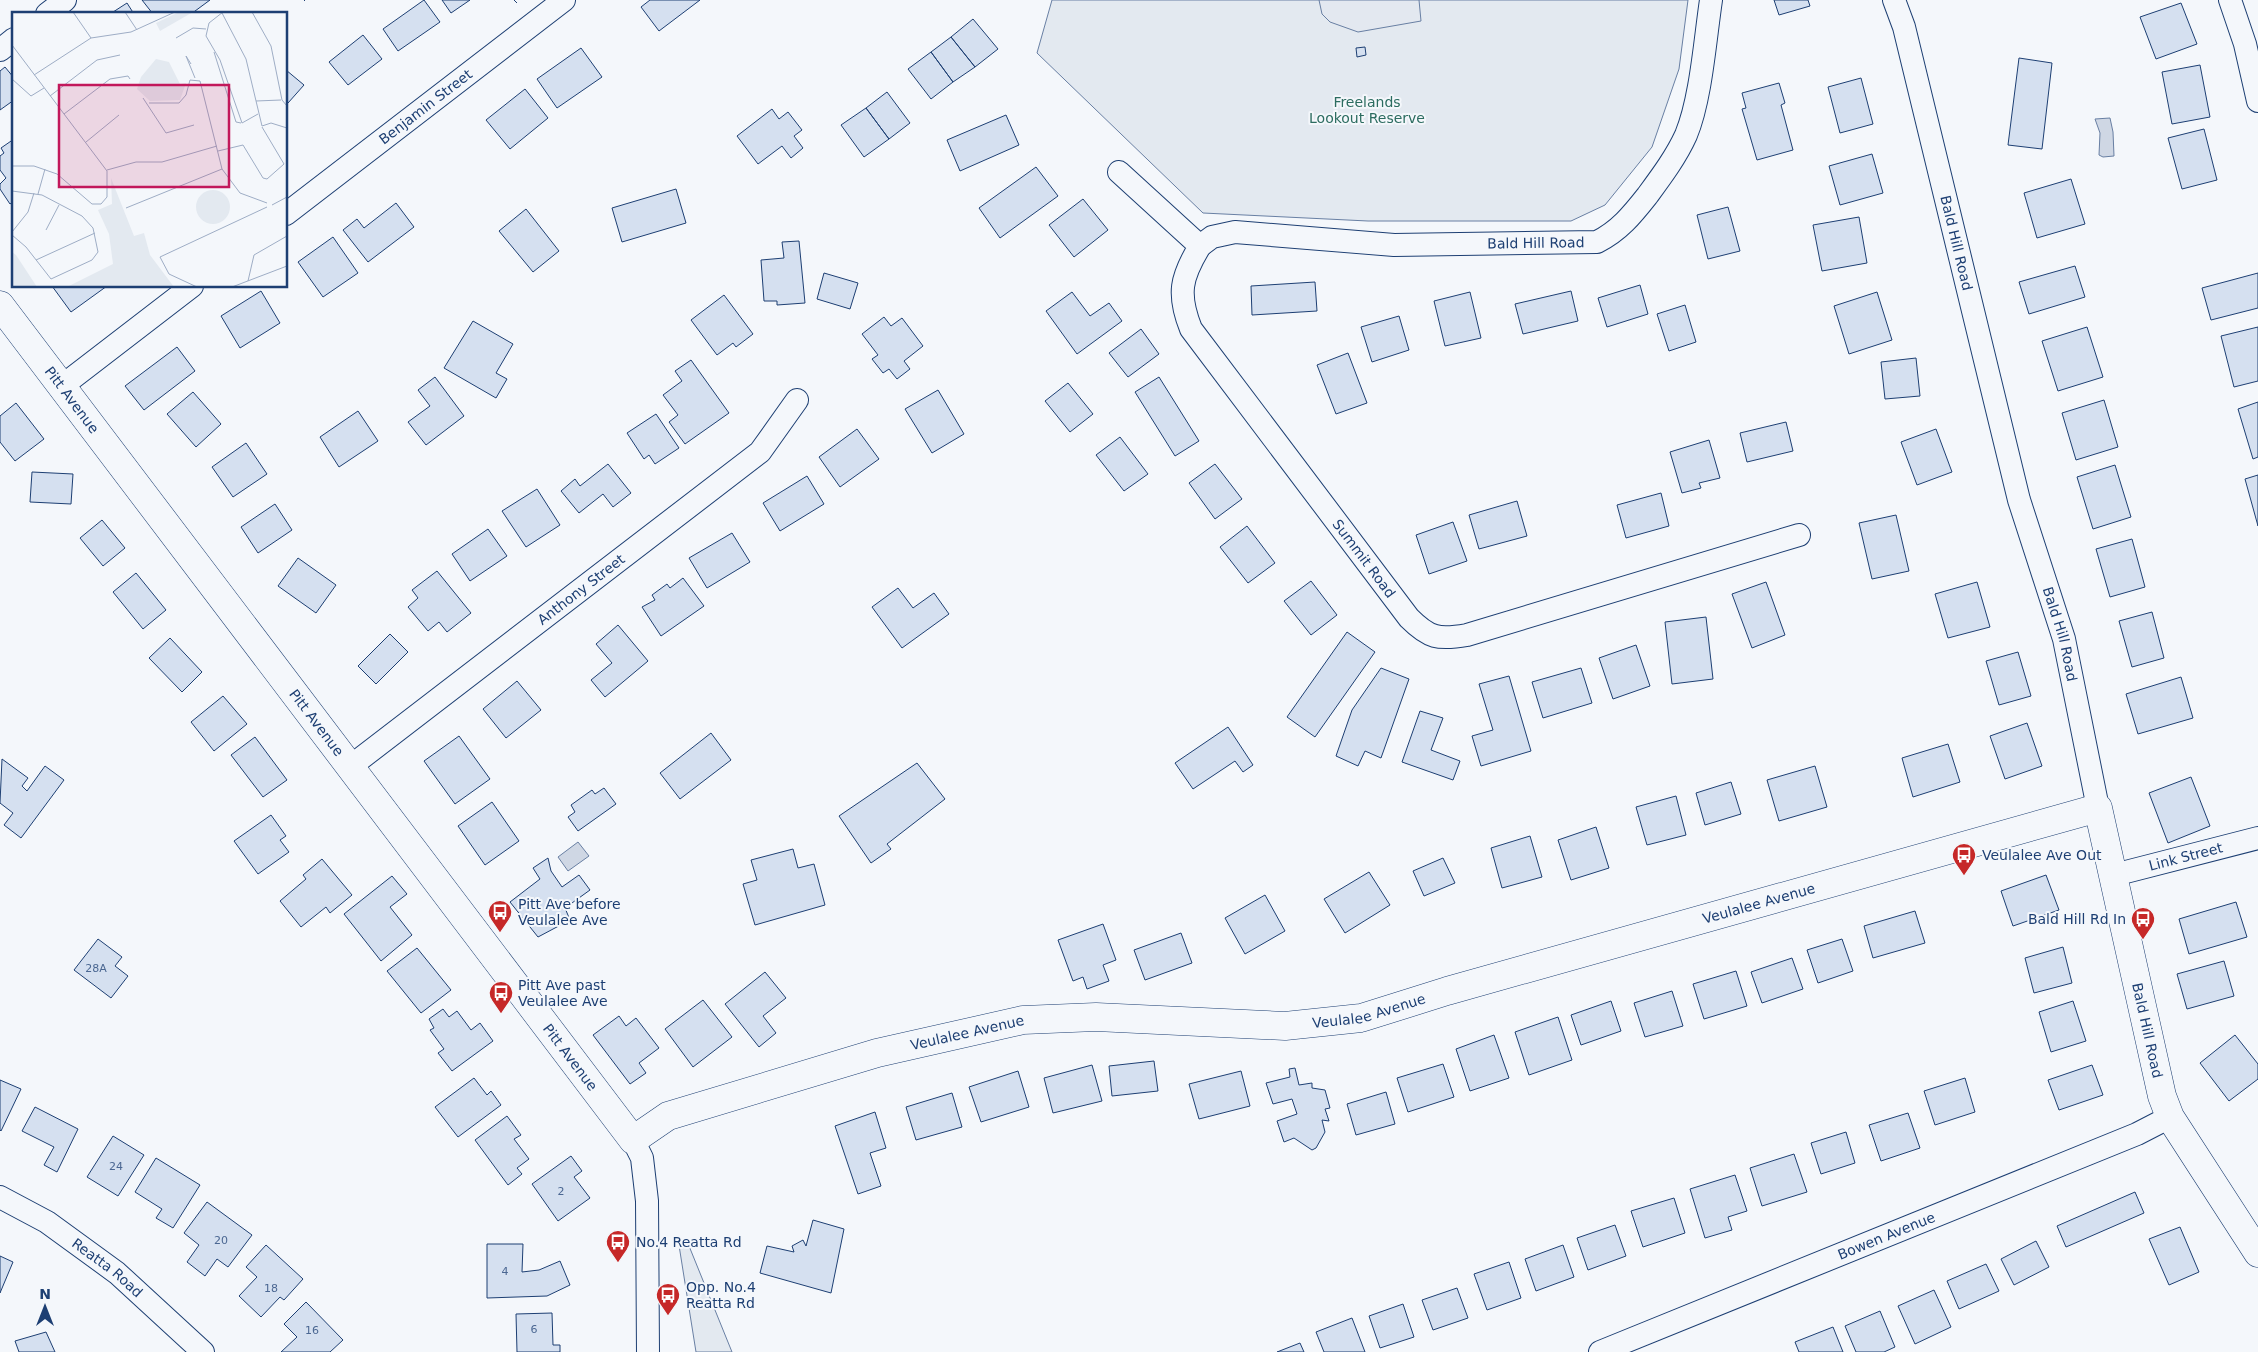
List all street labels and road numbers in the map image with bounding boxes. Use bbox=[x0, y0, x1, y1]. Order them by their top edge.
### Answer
street label: Benjamin Street bbox=[376, 66, 476, 147]
street label: Bald Hill Road bbox=[1937, 194, 1976, 292]
street label: Bald Hill Road bbox=[1487, 234, 1585, 252]
street label: Pitt Avenue bbox=[41, 363, 102, 436]
street label: Summit Road bbox=[1329, 516, 1399, 601]
street label: Anthony Street bbox=[534, 551, 628, 628]
street label: Bald Hill Road bbox=[2040, 585, 2080, 683]
street label: Pitt Avenue bbox=[286, 686, 347, 759]
street label: Link Street bbox=[2147, 839, 2225, 874]
street label: Veulalee Avenue bbox=[1701, 880, 1817, 927]
street label: Bald Hill Road bbox=[2129, 981, 2166, 1079]
street label: Veulalee Avenue bbox=[1311, 990, 1427, 1031]
street label: Veulalee Avenue bbox=[909, 1012, 1026, 1053]
street label: Pitt Avenue bbox=[540, 1021, 601, 1094]
street label: Bowen Avenue bbox=[1835, 1209, 1937, 1263]
street label: Reatta Road bbox=[69, 1235, 146, 1300]

